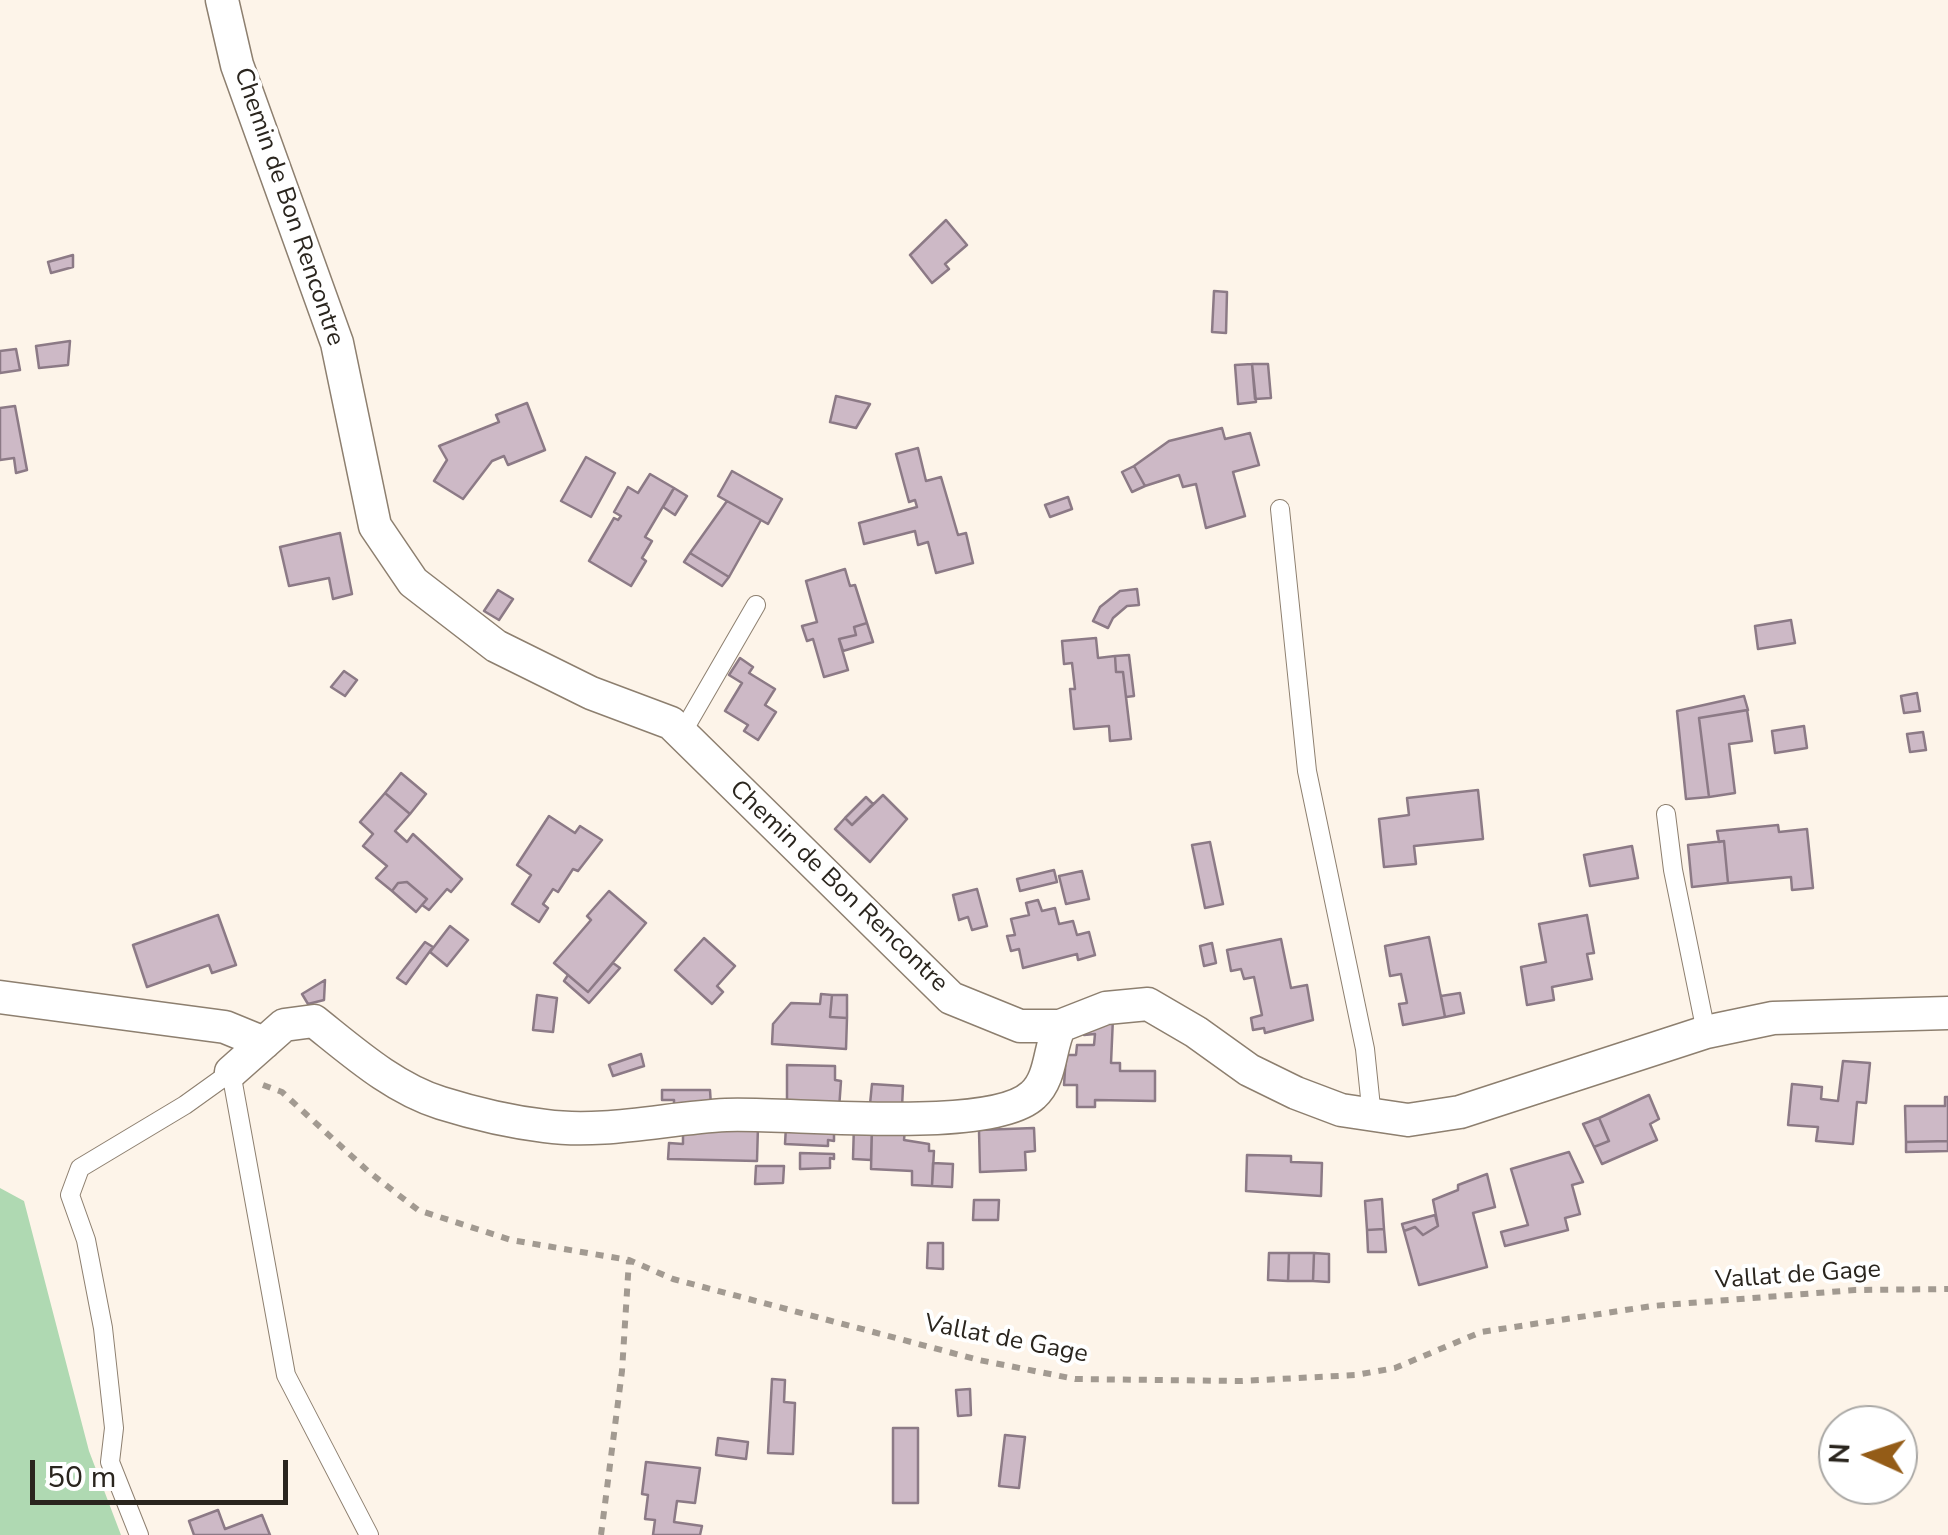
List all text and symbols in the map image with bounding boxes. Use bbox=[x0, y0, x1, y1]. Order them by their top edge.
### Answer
street label: Chemin de Bon Rencontre bbox=[226, 64, 350, 350]
street label: Chemin de Bon Rencontre bbox=[723, 775, 953, 999]
street label: Vallat de Gage bbox=[1714, 1255, 1882, 1297]
street label: Vallat de Gage bbox=[922, 1309, 1090, 1371]
north arrow bbox=[1818, 1405, 1918, 1505]
scale bar bbox=[35, 1440, 292, 1502]
text: N bbox=[1821, 1442, 1860, 1465]
text: 50 m bbox=[47, 1457, 116, 1498]

